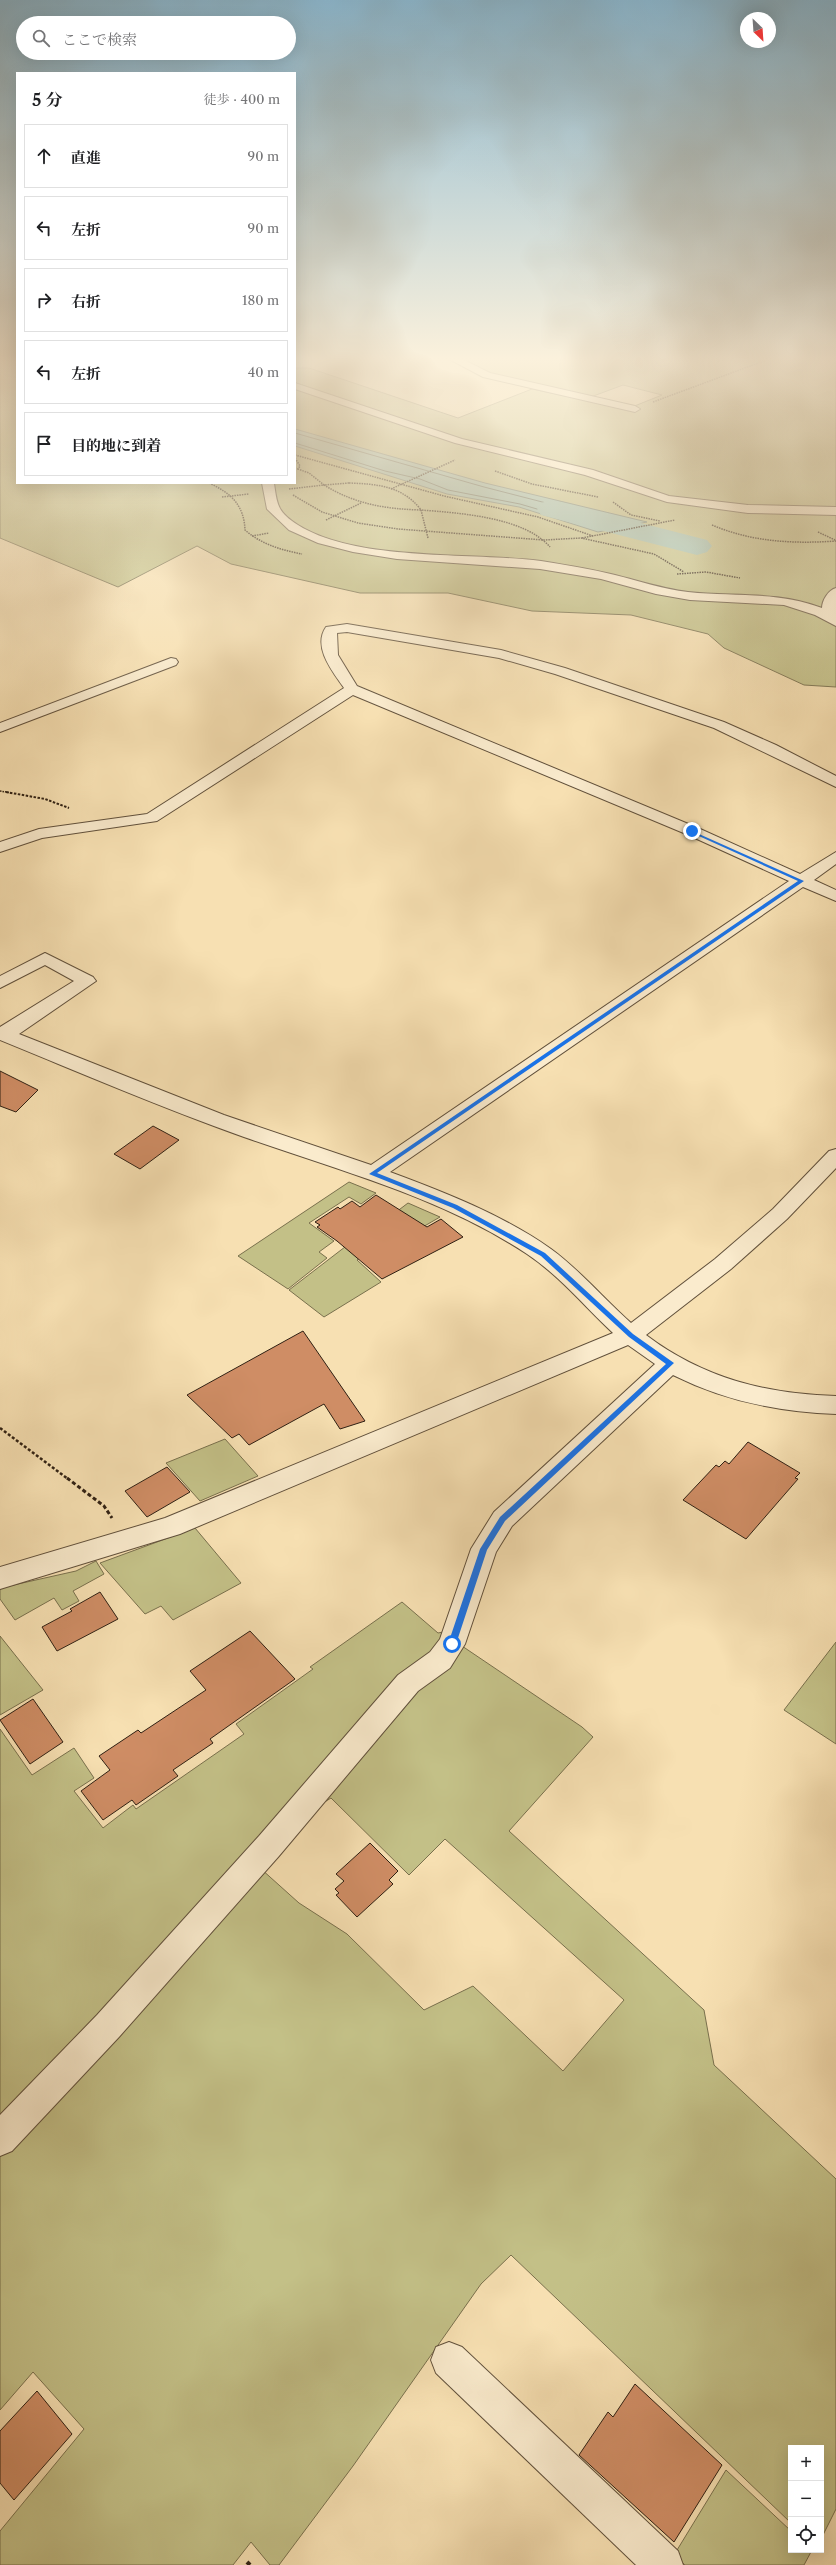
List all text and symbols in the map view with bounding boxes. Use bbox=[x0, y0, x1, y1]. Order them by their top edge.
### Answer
north arrow bbox=[740, 12, 776, 48]
search box bbox=[16, 16, 296, 60]
icon: search bbox=[30, 27, 52, 49]
text: ここで検索 bbox=[62, 30, 137, 49]
text: 5 分 bbox=[32, 90, 63, 110]
text: 徒歩 · 400 m bbox=[204, 91, 280, 107]
icon: ahead bbox=[33, 145, 55, 167]
text: 直進 bbox=[71, 148, 101, 167]
text: 90 m bbox=[248, 148, 279, 164]
icon: left bbox=[33, 217, 55, 239]
text: 左折 bbox=[71, 220, 101, 239]
text: 90 m bbox=[248, 220, 279, 236]
icon: right bbox=[33, 289, 55, 311]
text: 右折 bbox=[71, 292, 101, 311]
text: 180 m bbox=[242, 292, 279, 308]
icon: left bbox=[33, 361, 55, 383]
text: 左折 bbox=[71, 364, 101, 383]
text: 40 m bbox=[248, 364, 279, 380]
icon: arrive bbox=[33, 433, 55, 455]
text: 目的地に到着 bbox=[71, 436, 161, 455]
route end bbox=[683, 822, 701, 840]
route start bbox=[443, 1635, 461, 1653]
map controls bbox=[788, 2445, 824, 2553]
button: + bbox=[788, 2445, 824, 2481]
button: − bbox=[788, 2481, 824, 2517]
button: locate bbox=[788, 2517, 824, 2553]

